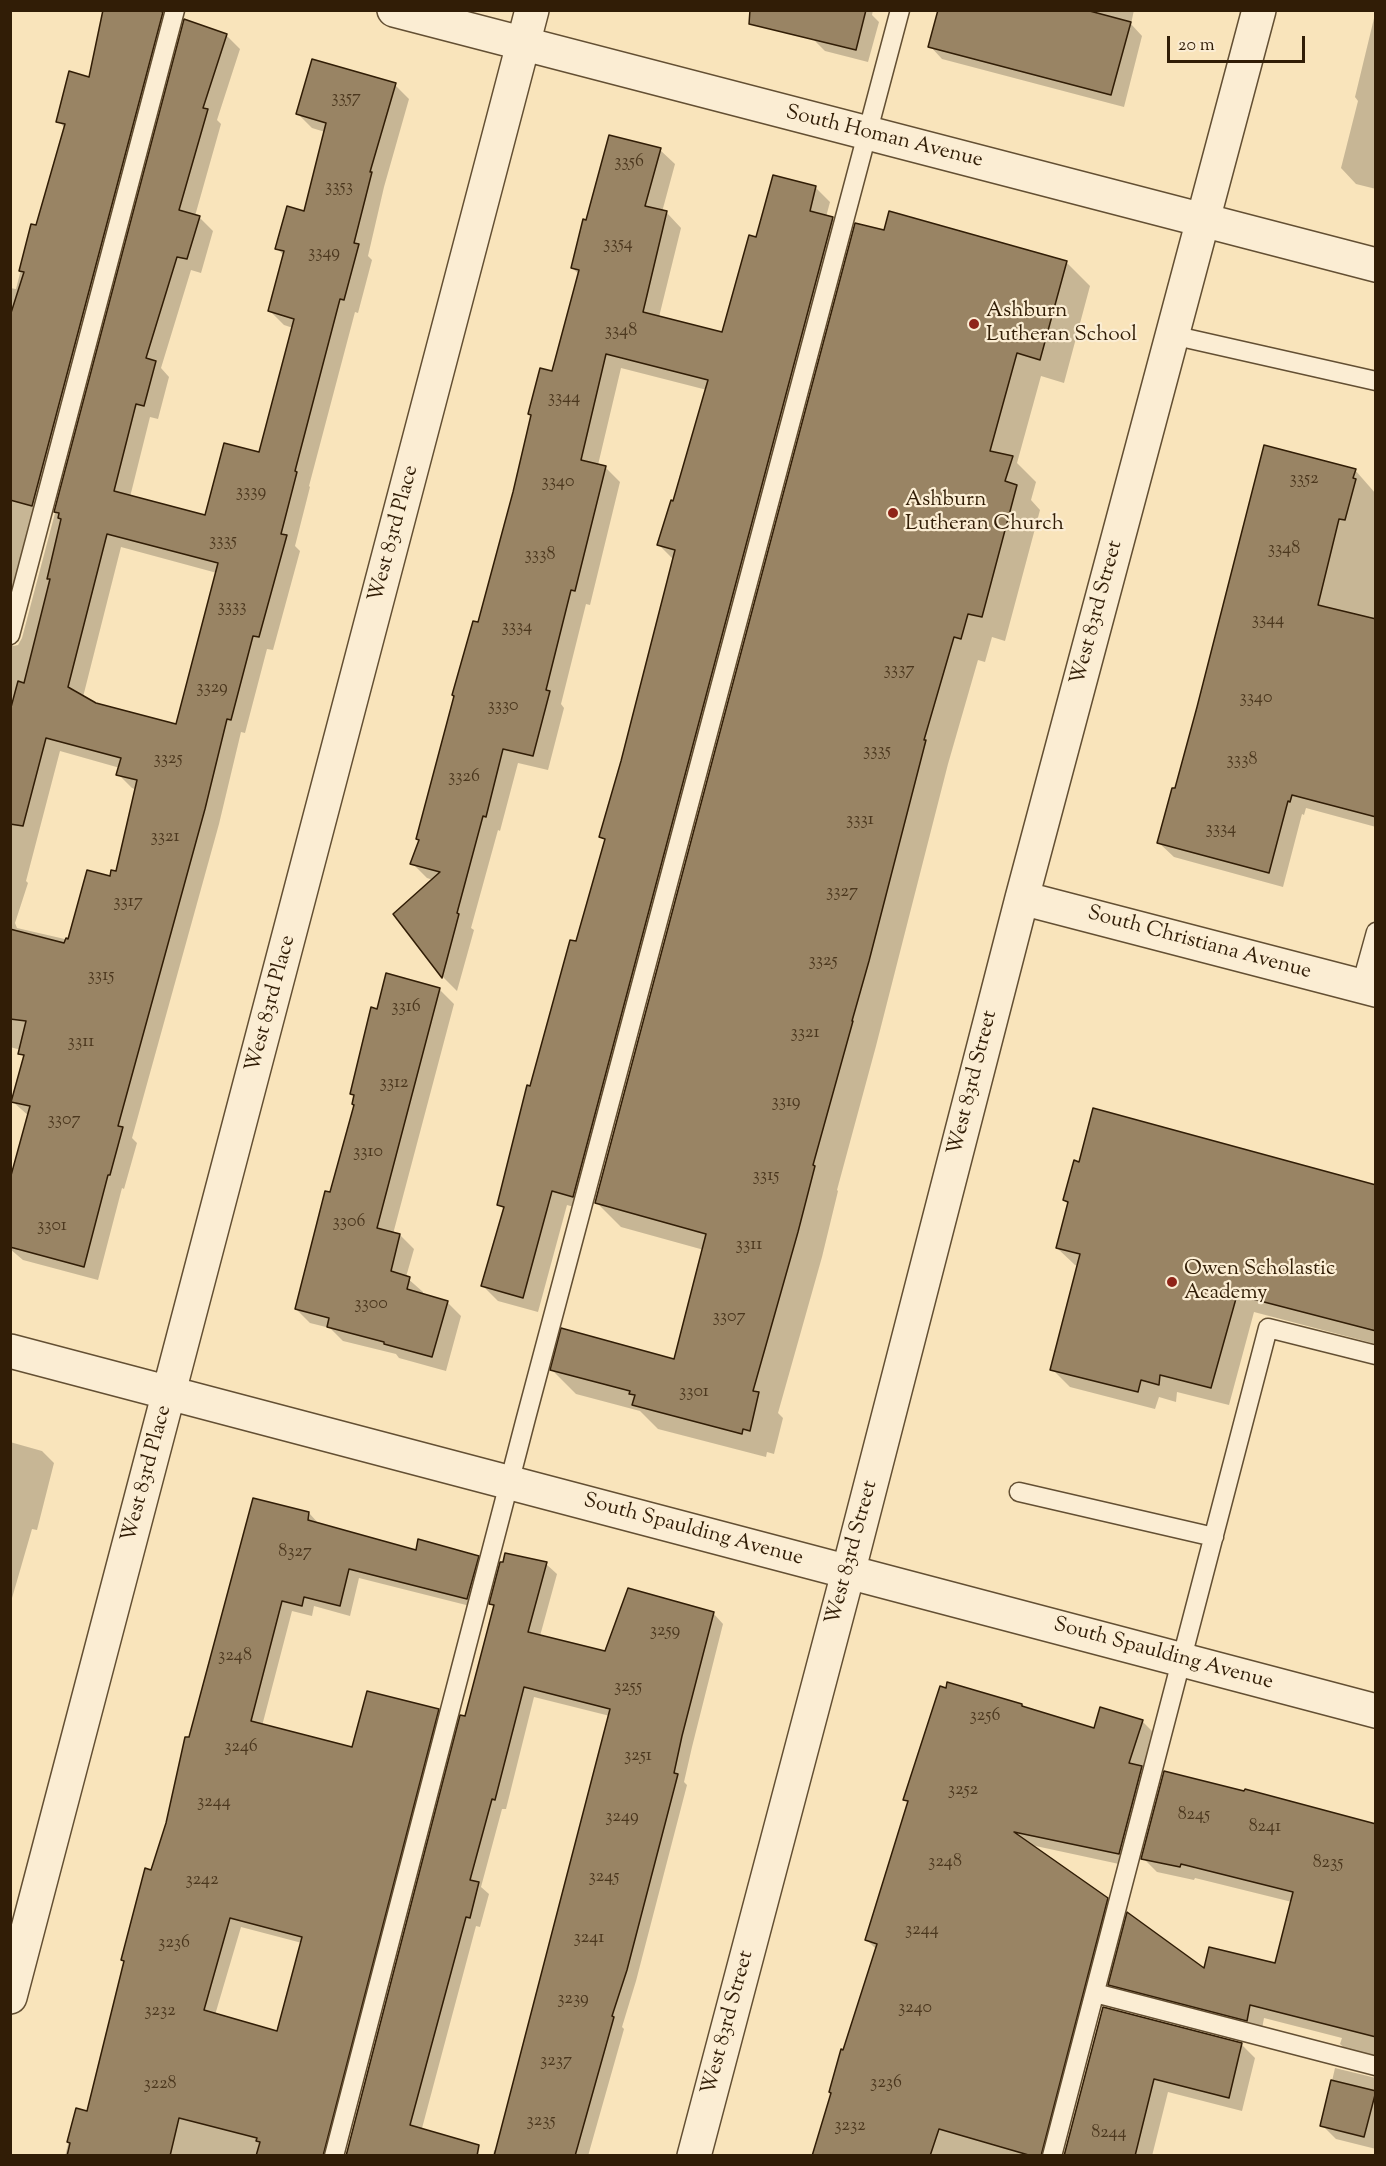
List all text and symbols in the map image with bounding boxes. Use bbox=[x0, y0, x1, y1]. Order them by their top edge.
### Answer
scale bar bbox=[1170, 24, 1308, 62]
text: 20 m bbox=[1178, 33, 1215, 59]
house number: 3357 bbox=[331, 88, 361, 110]
street label: South Homan Avenue bbox=[783, 101, 985, 175]
house number: 3356 bbox=[614, 152, 644, 174]
house number: 3353 bbox=[325, 177, 353, 199]
house number: 3354 bbox=[603, 234, 633, 256]
house number: 3349 bbox=[308, 243, 340, 265]
place label: Ashburn Lutheran School bbox=[986, 299, 1137, 349]
marker: Ashburn Lutheran School bbox=[967, 317, 981, 331]
house number: 3348 bbox=[605, 321, 637, 343]
house number: 3344 bbox=[548, 388, 580, 410]
street label: West 83rd Place bbox=[365, 463, 425, 605]
house number: 3352 bbox=[1289, 469, 1319, 491]
house number: 3340 bbox=[542, 472, 574, 494]
house number: 3339 bbox=[236, 482, 266, 504]
place label: Ashburn Lutheran Church bbox=[905, 488, 1064, 538]
marker: Ashburn Lutheran Church bbox=[886, 506, 900, 520]
house number: 3335 bbox=[209, 531, 237, 553]
street label: West 83rd Street bbox=[1067, 538, 1129, 688]
house number: 3348 bbox=[1268, 539, 1300, 561]
house number: 3338 bbox=[525, 545, 555, 567]
house number: 3333 bbox=[217, 597, 247, 619]
house number: 3344 bbox=[1252, 610, 1284, 632]
house number: 3334 bbox=[502, 617, 532, 639]
house number: 3337 bbox=[884, 660, 914, 682]
house number: 3329 bbox=[196, 678, 228, 700]
house number: 3340 bbox=[1240, 688, 1272, 710]
house number: 3330 bbox=[487, 696, 519, 718]
house number: 3335 bbox=[863, 741, 891, 763]
house number: 3325 bbox=[153, 749, 183, 771]
house number: 3338 bbox=[1227, 750, 1257, 772]
house number: 3326 bbox=[448, 767, 480, 789]
house number: 3331 bbox=[846, 810, 874, 832]
house number: 3334 bbox=[1206, 819, 1236, 841]
house number: 3321 bbox=[150, 827, 180, 849]
house number: 3327 bbox=[826, 882, 858, 904]
house number: 3317 bbox=[113, 892, 143, 914]
street label: South Christiana Avenue bbox=[1084, 902, 1314, 986]
street label: West 83rd Place bbox=[242, 933, 302, 1075]
house number: 3325 bbox=[808, 951, 838, 973]
house number: 3315 bbox=[88, 966, 114, 988]
house number: 3316 bbox=[391, 997, 421, 1019]
street label: West 83rd Street bbox=[944, 1008, 1004, 1158]
house number: 3321 bbox=[790, 1023, 820, 1045]
house number: 3311 bbox=[68, 1032, 94, 1054]
house number: 3312 bbox=[379, 1073, 409, 1095]
house number: 3319 bbox=[771, 1092, 801, 1114]
house number: 3307 bbox=[48, 1110, 80, 1132]
house number: 3310 bbox=[353, 1142, 383, 1164]
house number: 3315 bbox=[753, 1166, 779, 1188]
house number: 3306 bbox=[333, 1212, 365, 1234]
house number: 3301 bbox=[37, 1216, 67, 1238]
house number: 3311 bbox=[736, 1235, 762, 1257]
place label: Owen Scholastic Academy bbox=[1184, 1257, 1335, 1307]
marker: Owen Scholastic Academy bbox=[1165, 1275, 1179, 1289]
house number: 3300 bbox=[354, 1294, 388, 1316]
house number: 3307 bbox=[713, 1307, 745, 1329]
house number: 3301 bbox=[679, 1382, 709, 1404]
street label: West 83rd Place bbox=[118, 1403, 178, 1545]
street label: West 83rd Street bbox=[822, 1478, 884, 1628]
street label: South Spaulding Avenue bbox=[580, 1490, 806, 1572]
house number: 8327 bbox=[278, 1542, 312, 1564]
street label: South Spaulding Avenue bbox=[1050, 1614, 1276, 1696]
house number: 3259 bbox=[650, 1621, 680, 1643]
house number: 3248 bbox=[218, 1646, 252, 1668]
house number: 3255 bbox=[614, 1677, 642, 1699]
house number: 3256 bbox=[970, 1706, 1000, 1728]
house number: 3246 bbox=[224, 1737, 258, 1759]
house number: 3251 bbox=[624, 1746, 652, 1768]
house number: 3252 bbox=[948, 1780, 978, 1802]
house number: 3244 bbox=[197, 1792, 231, 1814]
house number: 8245 bbox=[1178, 1805, 1210, 1827]
house number: 3249 bbox=[605, 1807, 639, 1829]
house number: 8241 bbox=[1249, 1817, 1281, 1839]
house number: 3248 bbox=[928, 1852, 962, 1874]
house number: 8235 bbox=[1313, 1853, 1343, 1875]
house number: 3245 bbox=[589, 1867, 619, 1889]
house number: 3242 bbox=[185, 1870, 219, 1892]
house number: 3244 bbox=[905, 1920, 939, 1942]
house number: 3241 bbox=[574, 1928, 604, 1950]
house number: 3236 bbox=[158, 1933, 190, 1955]
street label: West 83rd Street bbox=[698, 1948, 760, 2098]
house number: 3239 bbox=[557, 1989, 589, 2011]
house number: 3240 bbox=[898, 1998, 932, 2020]
house number: 3232 bbox=[144, 2001, 176, 2023]
house number: 3237 bbox=[540, 2051, 572, 2073]
house number: 3236 bbox=[870, 2073, 902, 2095]
house number: 3228 bbox=[143, 2074, 177, 2096]
house number: 3235 bbox=[526, 2111, 556, 2133]
house number: 3232 bbox=[834, 2116, 866, 2138]
house number: 8244 bbox=[1091, 2123, 1127, 2145]

